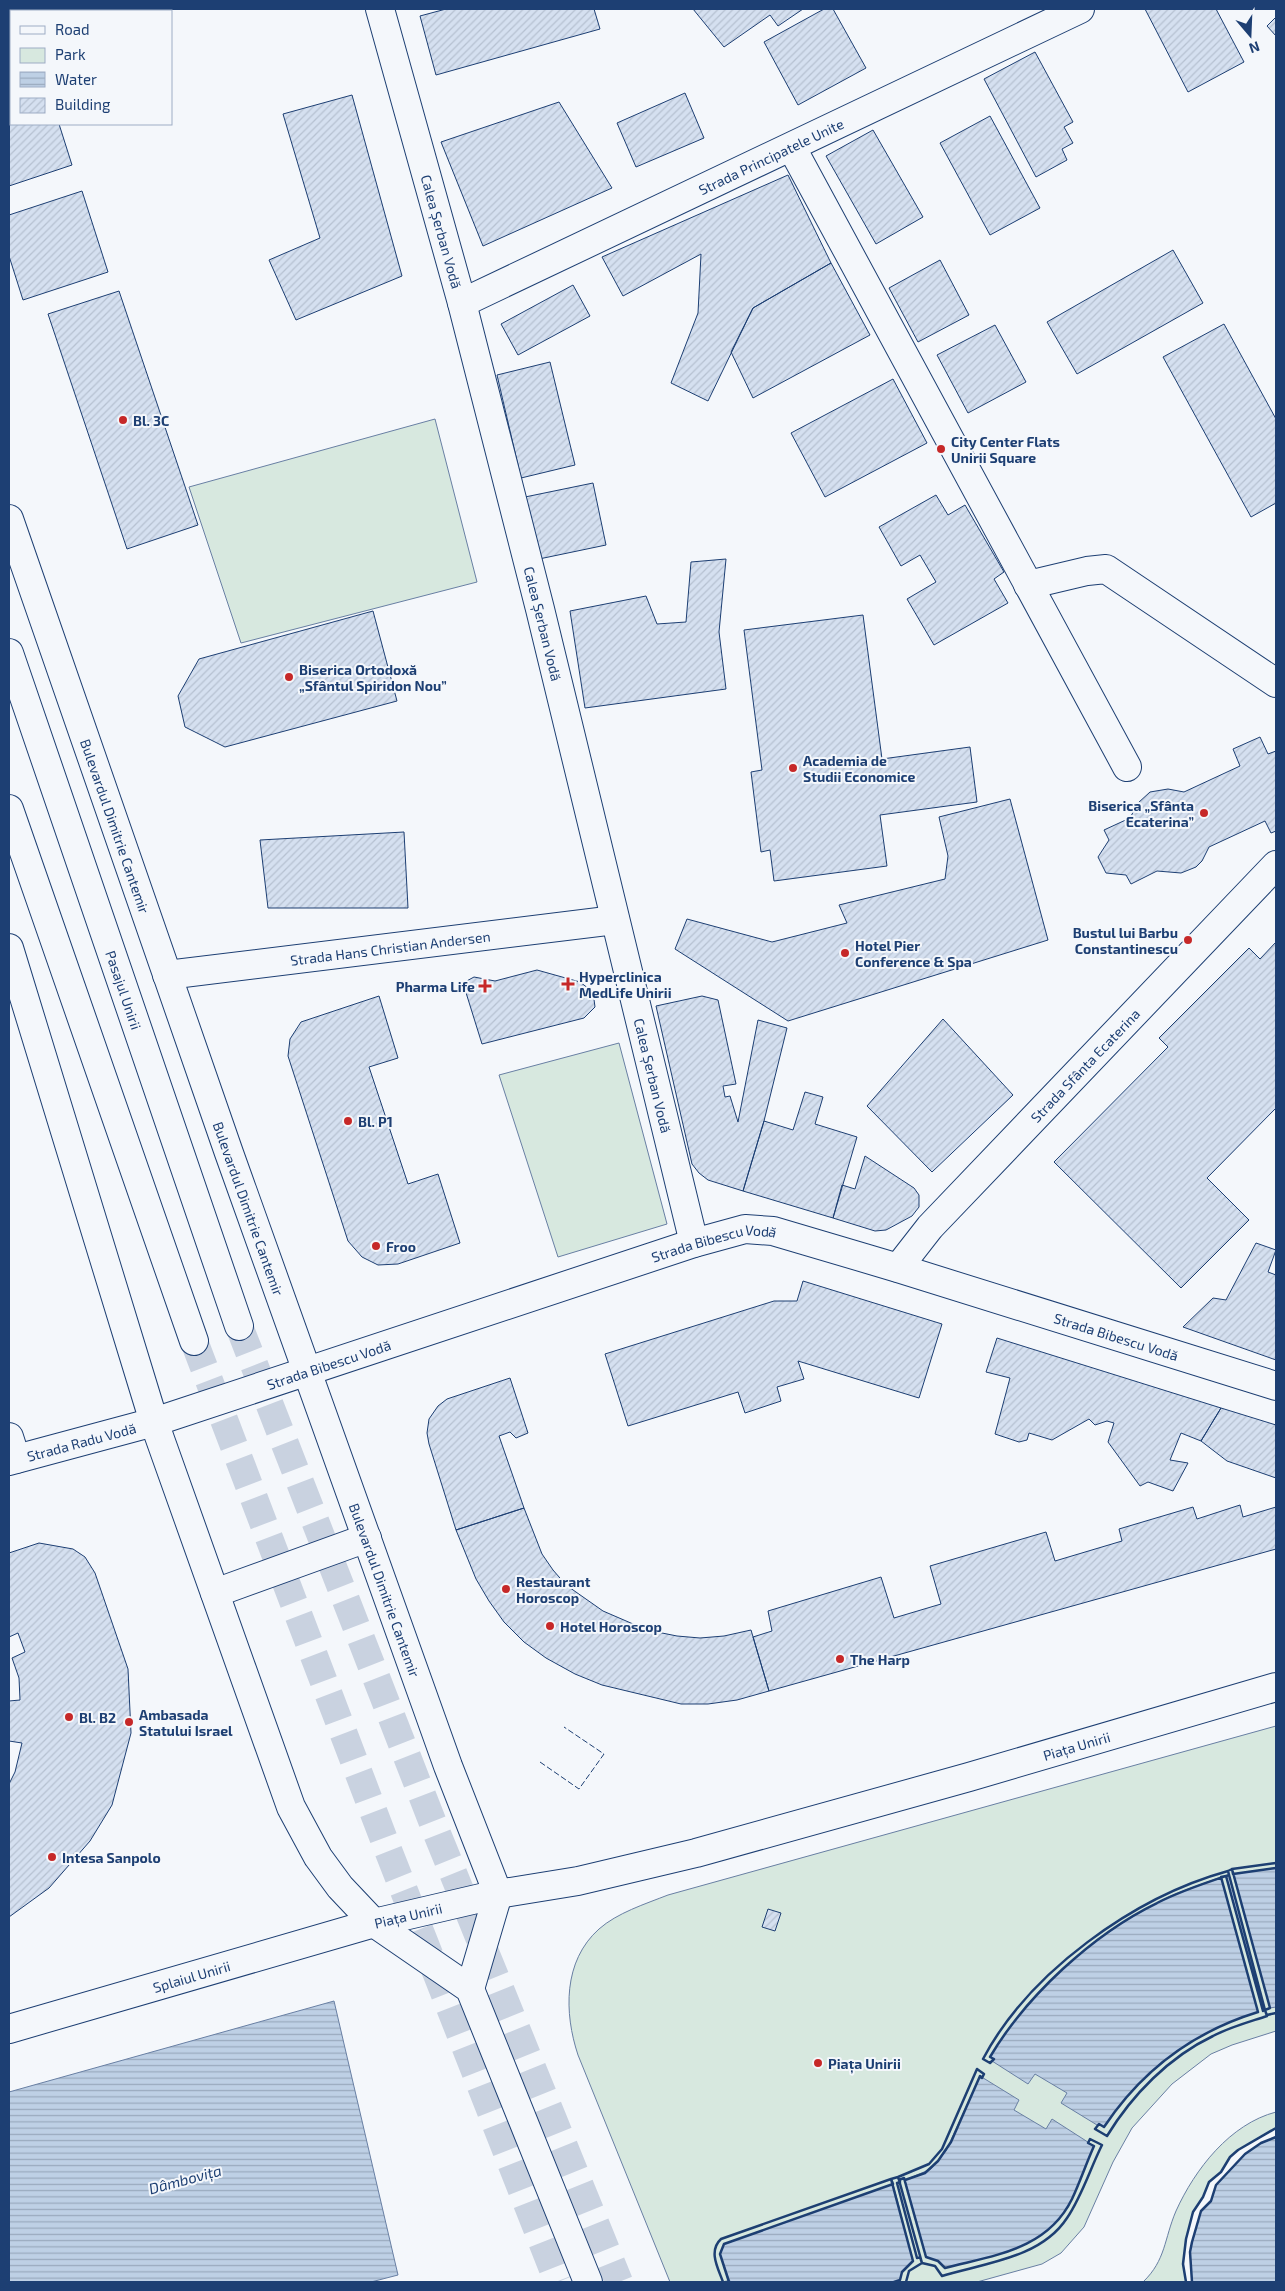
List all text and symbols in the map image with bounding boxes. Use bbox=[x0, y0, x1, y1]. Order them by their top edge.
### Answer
legend bbox=[10, 10, 172, 125]
north arrow bbox=[1225, 10, 1275, 60]
text: Road bbox=[55, 20, 90, 38]
text: N bbox=[1247, 38, 1262, 57]
text: Park bbox=[55, 45, 86, 63]
text: Water bbox=[55, 70, 97, 88]
text: Building bbox=[55, 95, 111, 113]
street label: Strada Principatele Unite bbox=[696, 114, 846, 198]
street label: Calea Șerban Vodă bbox=[418, 173, 466, 290]
place label: Bl. 3C bbox=[133, 412, 169, 429]
marker: Bl. 3C bbox=[117, 414, 129, 426]
place label: City Center Flats Unirii Square bbox=[951, 433, 1060, 466]
marker: City Center Flats Unirii Square bbox=[935, 443, 947, 455]
street label: Calea Șerban Vodă bbox=[521, 565, 566, 683]
place label: Biserica Ortodoxă „Sfântul Spiridon Nou” bbox=[299, 661, 447, 694]
marker: Biserica Ortodoxă „Sfântul Spiridon Nou” bbox=[283, 671, 295, 683]
street label: Bulevardul Dimitrie Cantemir bbox=[77, 737, 154, 916]
place label: Academia de Studii Economice bbox=[803, 752, 916, 785]
marker: Academia de Studii Economice bbox=[787, 762, 799, 774]
place label: Biserica „Sfânta Ecaterina” bbox=[1088, 797, 1194, 830]
marker: Biserica „Sfânta Ecaterina” bbox=[1198, 807, 1210, 819]
place label: Bustul lui Barbu Constantinescu bbox=[1073, 924, 1178, 957]
street label: Strada Hans Christian Andersen bbox=[289, 927, 491, 968]
marker: Bustul lui Barbu Constantinescu bbox=[1182, 934, 1194, 946]
place label: Hotel Pier Conference & Spa bbox=[855, 937, 972, 970]
marker: Hotel Pier Conference & Spa bbox=[839, 947, 851, 959]
street label: Pasajul Unirii bbox=[103, 948, 146, 1032]
place label: Hyperclinica MedLife Unirii bbox=[579, 968, 672, 1001]
marker: Hyperclinica MedLife Unirii bbox=[561, 977, 575, 991]
place label: Pharma Life bbox=[396, 978, 475, 995]
marker: Pharma Life bbox=[479, 980, 491, 992]
street label: Strada Sfânta Ecaterina bbox=[1027, 1005, 1143, 1125]
street label: Calea Șerban Vodă bbox=[631, 1016, 675, 1135]
place label: Bl. P1 bbox=[358, 1113, 393, 1130]
marker: Bl. P1 bbox=[342, 1115, 354, 1127]
street label: Bulevardul Dimitrie Cantemir bbox=[210, 1119, 288, 1298]
street label: Strada Bibescu Vodă bbox=[649, 1221, 779, 1265]
place label: Froo bbox=[386, 1238, 416, 1255]
marker: Froo bbox=[370, 1240, 382, 1252]
street label: Strada Bibescu Vodă bbox=[1052, 1309, 1181, 1364]
street label: Strada Bibescu Vodă bbox=[265, 1336, 393, 1393]
street label: Strada Radu Vodă bbox=[25, 1419, 138, 1464]
street label: Bulevardul Dimitrie Cantemir bbox=[346, 1501, 424, 1679]
place label: Restaurant Horoscop bbox=[516, 1573, 591, 1606]
marker: Restaurant Horoscop bbox=[500, 1583, 512, 1595]
place label: Hotel Horoscop bbox=[560, 1618, 662, 1635]
marker: Hotel Horoscop bbox=[544, 1620, 556, 1632]
place label: The Harp bbox=[850, 1651, 910, 1668]
marker: The Harp bbox=[834, 1653, 846, 1665]
place label: Ambasada Statului Israel bbox=[139, 1706, 233, 1739]
place label: Bl. B2 bbox=[79, 1709, 116, 1726]
marker: Bl. B2 bbox=[63, 1711, 75, 1723]
marker: Ambasada Statului Israel bbox=[123, 1716, 135, 1728]
street label: Piața Unirii bbox=[1041, 1728, 1112, 1763]
place label: Intesa Sanpolo bbox=[62, 1849, 161, 1866]
marker: Intesa Sanpolo bbox=[46, 1851, 58, 1863]
street label: Piața Unirii bbox=[372, 1899, 444, 1931]
street label: Splaiul Unirii bbox=[151, 1957, 232, 1995]
place label: Piața Unirii bbox=[828, 2055, 901, 2074]
marker: Piața Unirii bbox=[812, 2057, 824, 2069]
water label: Dâmbovița bbox=[147, 2161, 224, 2199]

